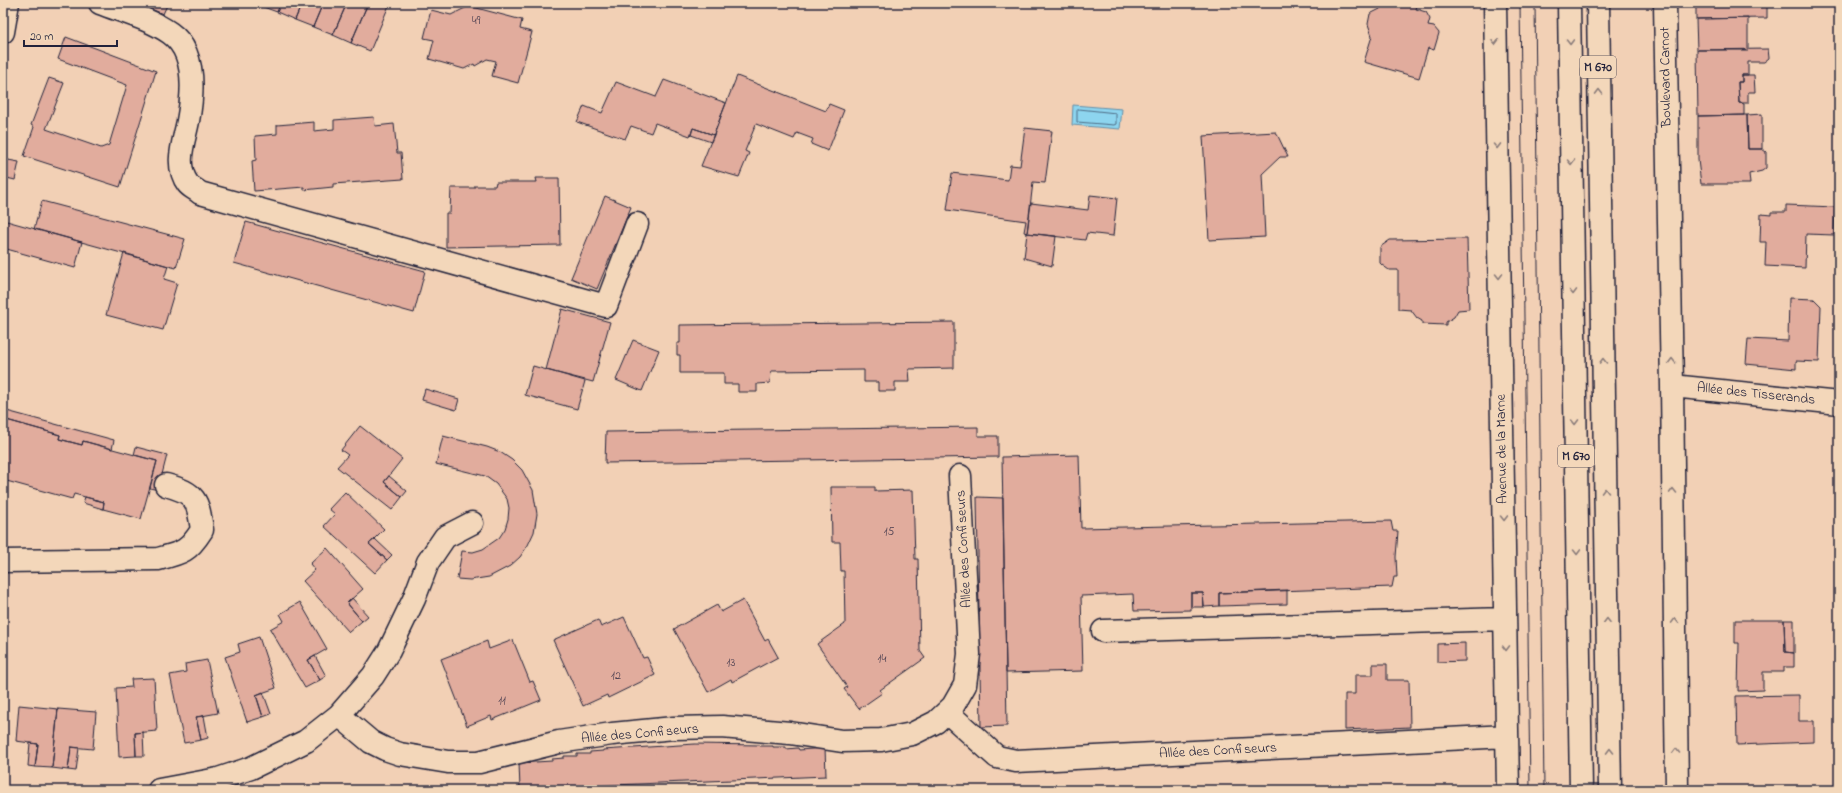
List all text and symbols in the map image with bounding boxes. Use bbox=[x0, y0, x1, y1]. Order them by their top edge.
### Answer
house number: 49 bbox=[472, 12, 481, 30]
scale bar bbox=[24, 22, 117, 48]
street label: Boulevard Carnot bbox=[1655, 26, 1677, 128]
text: 20 m bbox=[30, 28, 53, 46]
one-way arrow bbox=[1491, 39, 1499, 45]
one-way arrow bbox=[1566, 39, 1574, 45]
road number: M 670 bbox=[1580, 56, 1616, 78]
one-way arrow bbox=[1595, 89, 1603, 95]
one-way arrow bbox=[1493, 143, 1501, 149]
one-way arrow bbox=[1567, 159, 1576, 165]
one-way arrow bbox=[1495, 273, 1504, 279]
one-way arrow bbox=[1569, 289, 1577, 295]
one-way arrow bbox=[1599, 358, 1607, 364]
one-way arrow bbox=[1667, 358, 1676, 364]
street label: Allée des Tisserands bbox=[1696, 377, 1816, 411]
street label: Avenue de la Marne bbox=[1491, 393, 1513, 504]
one-way arrow bbox=[1571, 419, 1579, 425]
road number: M 670 bbox=[1558, 445, 1594, 467]
one-way arrow bbox=[1601, 488, 1609, 494]
one-way arrow bbox=[1669, 488, 1677, 494]
street label: Allée des Confiseurs bbox=[950, 490, 978, 608]
one-way arrow bbox=[1500, 515, 1508, 521]
house number: 15 bbox=[884, 523, 894, 541]
one-way arrow bbox=[1573, 549, 1581, 555]
one-way arrow bbox=[1603, 618, 1612, 624]
one-way arrow bbox=[1671, 618, 1679, 624]
one-way arrow bbox=[1502, 645, 1510, 651]
house number: 14 bbox=[878, 650, 886, 668]
house number: 13 bbox=[727, 654, 735, 672]
house number: 12 bbox=[611, 667, 621, 685]
house number: 11 bbox=[498, 692, 506, 710]
street label: Allée des Confiseurs bbox=[580, 718, 700, 750]
street label: Allée des Confiseurs bbox=[1159, 737, 1277, 765]
one-way arrow bbox=[1605, 748, 1614, 754]
one-way arrow bbox=[1672, 748, 1680, 754]

